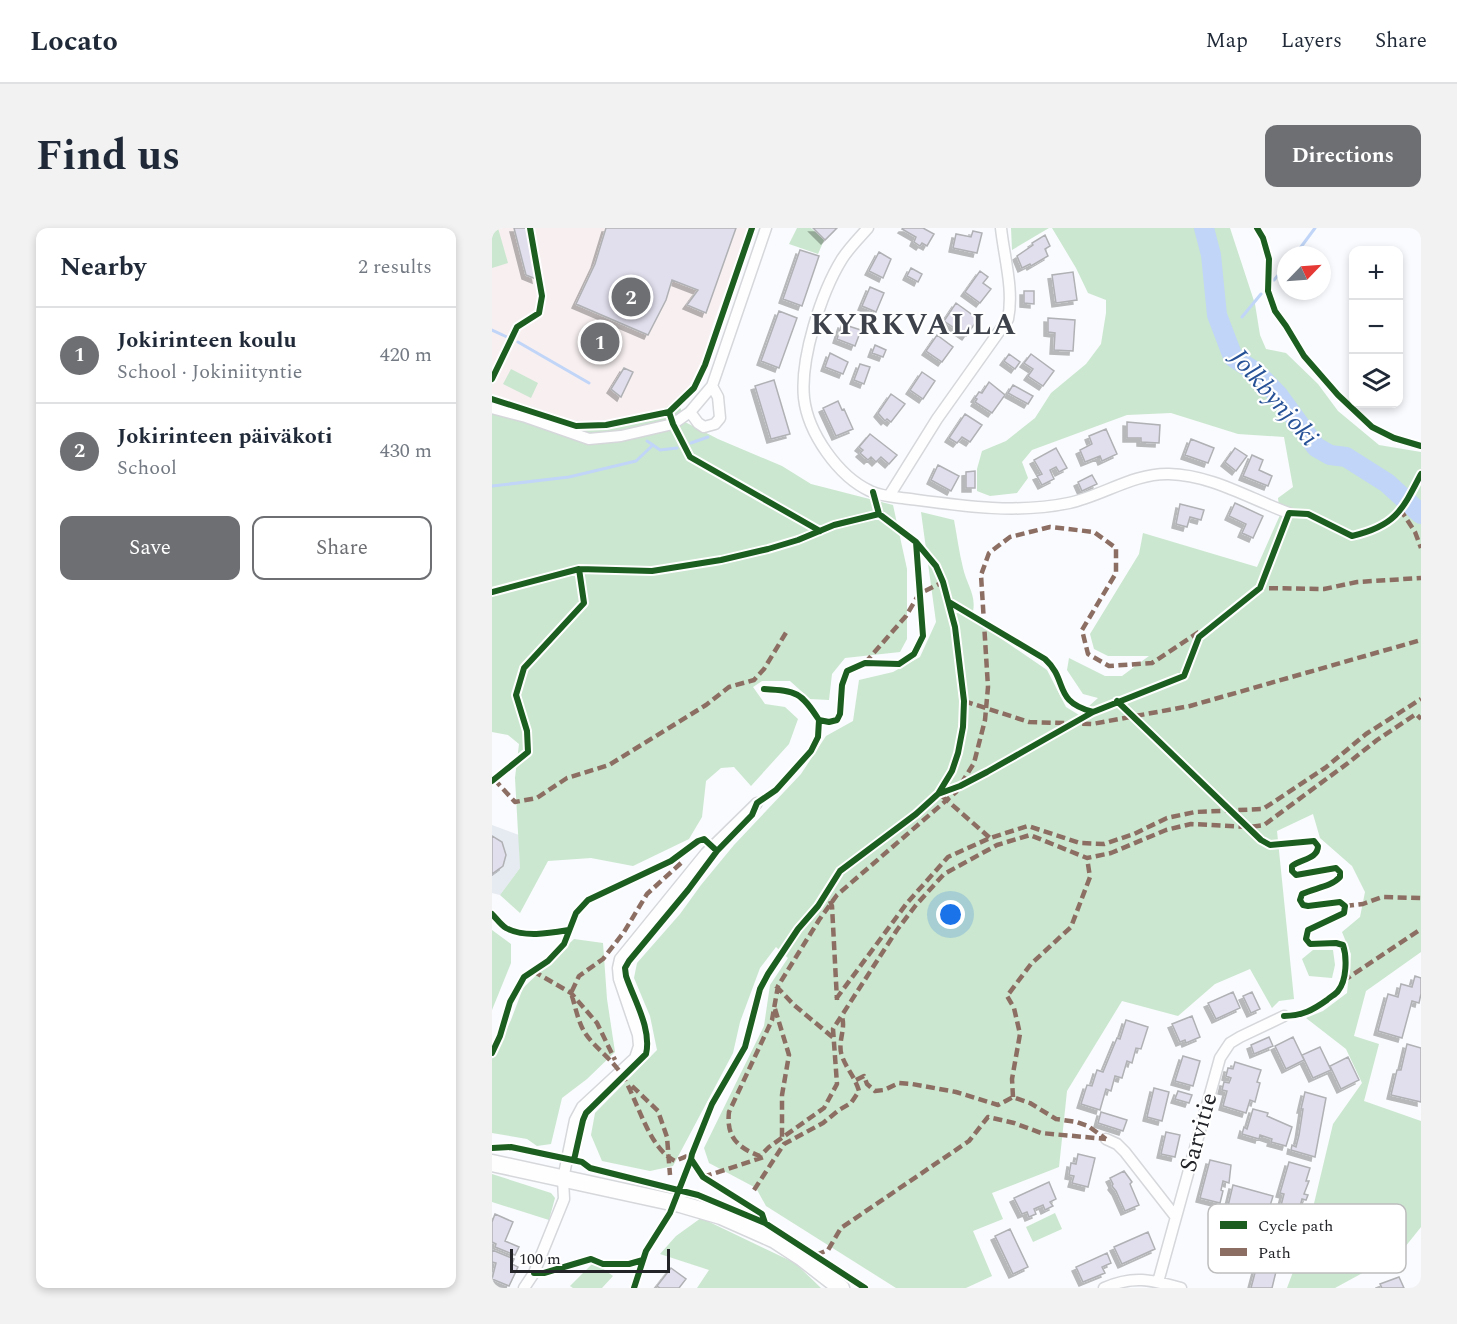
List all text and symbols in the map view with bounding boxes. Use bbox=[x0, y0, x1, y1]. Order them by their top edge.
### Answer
text: Locato bbox=[30, 20, 118, 63]
text: Map bbox=[1206, 25, 1248, 57]
text: Layers bbox=[1281, 25, 1342, 57]
text: Share bbox=[1375, 25, 1427, 57]
text: Find us bbox=[36, 125, 180, 188]
button: Directions bbox=[1265, 125, 1421, 187]
north arrow bbox=[1277, 246, 1331, 300]
map controls bbox=[1349, 246, 1403, 408]
button: + bbox=[1349, 246, 1403, 300]
text: Nearby bbox=[60, 247, 146, 287]
text: 2 results bbox=[358, 252, 432, 282]
pin: 2 bbox=[612, 274, 650, 320]
button: − bbox=[1349, 300, 1403, 354]
district label: KYRKVALLA bbox=[811, 302, 1017, 348]
pin: 1 bbox=[580, 320, 620, 364]
text: Jokirinteen koulu bbox=[117, 324, 296, 357]
water label: Jolkbynjoki bbox=[1219, 338, 1328, 456]
text: 1 bbox=[74, 340, 85, 370]
text: 420 m bbox=[380, 340, 432, 370]
button: layers bbox=[1349, 354, 1403, 408]
text: School · Jokiniityntie bbox=[117, 357, 302, 387]
text: Jokirinteen päiväkoti bbox=[117, 420, 333, 453]
text: 2 bbox=[74, 436, 85, 466]
text: 430 m bbox=[380, 436, 432, 466]
text: School bbox=[117, 453, 177, 483]
button: Save bbox=[60, 516, 240, 580]
button: Share bbox=[252, 516, 432, 580]
your location bbox=[936, 900, 965, 929]
street label: Sarvitie bbox=[1170, 1088, 1227, 1176]
legend bbox=[1208, 1204, 1406, 1273]
text: Cycle path bbox=[1258, 1214, 1333, 1238]
text: Path bbox=[1258, 1241, 1291, 1265]
scale bar bbox=[510, 1246, 670, 1274]
text: 100 m bbox=[519, 1247, 561, 1271]

